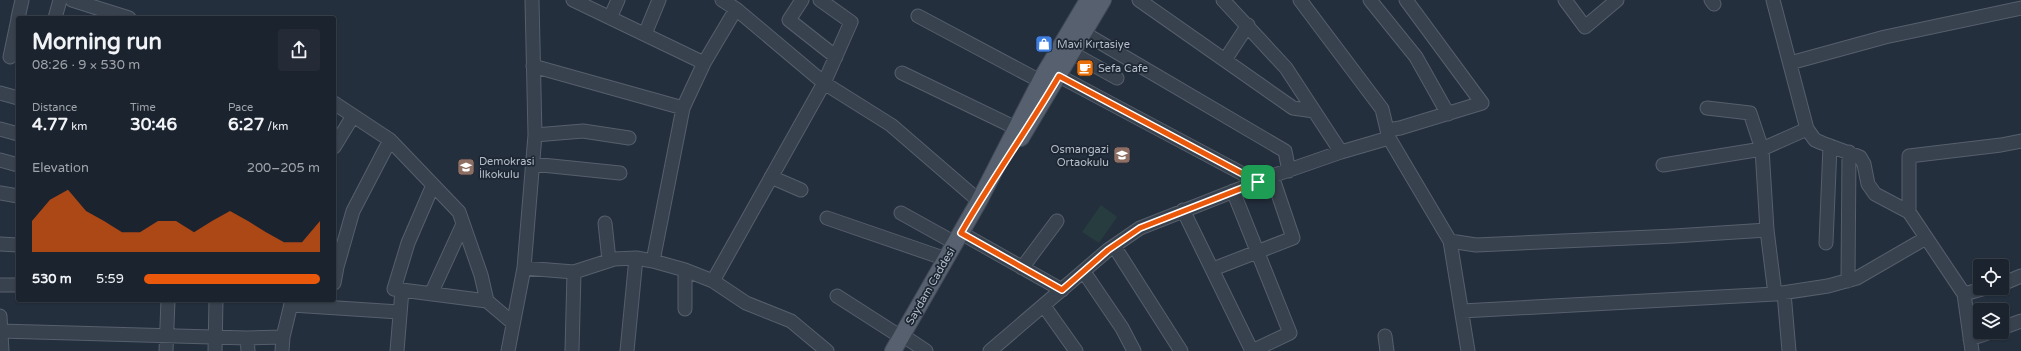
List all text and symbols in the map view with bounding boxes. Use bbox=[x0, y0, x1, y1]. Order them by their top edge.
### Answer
text: Morning run bbox=[32, 29, 162, 55]
button: share bbox=[278, 29, 320, 71]
shop icon: Mavi Kırtasiye bbox=[1034, 34, 1054, 54]
place label: Mavi Kırtasiye bbox=[1057, 38, 1130, 51]
text: 08:26 · 9 × 530 m bbox=[32, 57, 140, 73]
cafe icon: Sefa Cafe bbox=[1075, 58, 1095, 78]
place label: Sefa Cafe bbox=[1098, 62, 1148, 75]
text: Distance bbox=[32, 101, 77, 114]
text: Time bbox=[130, 101, 156, 114]
text: Pace bbox=[228, 101, 253, 114]
text: 4.77 bbox=[32, 114, 68, 135]
text: 30:46 bbox=[130, 114, 177, 135]
text: 6:27 bbox=[228, 114, 264, 135]
text: km bbox=[68, 120, 87, 133]
text: /km bbox=[264, 120, 288, 133]
place label: Osmangazi Ortaokulu bbox=[1051, 143, 1109, 169]
school or university icon: Osmangazi Ortaokulu bbox=[1112, 145, 1132, 165]
place label: Demokrasi İlkokulu bbox=[479, 155, 534, 181]
school or university icon: Demokrasi İlkokulu bbox=[456, 157, 476, 177]
text: Elevation bbox=[32, 160, 89, 176]
text: 200–205 m bbox=[247, 160, 320, 176]
pin bbox=[1241, 165, 1275, 199]
icon: arrive bbox=[1247, 171, 1269, 193]
street label: Saydam Caddesi bbox=[903, 245, 958, 327]
map controls bbox=[1973, 259, 2009, 339]
button: locate bbox=[1973, 259, 2009, 295]
text: 530 m bbox=[32, 271, 72, 287]
text: 5:59 bbox=[96, 271, 124, 287]
button: layers bbox=[1973, 303, 2009, 339]

